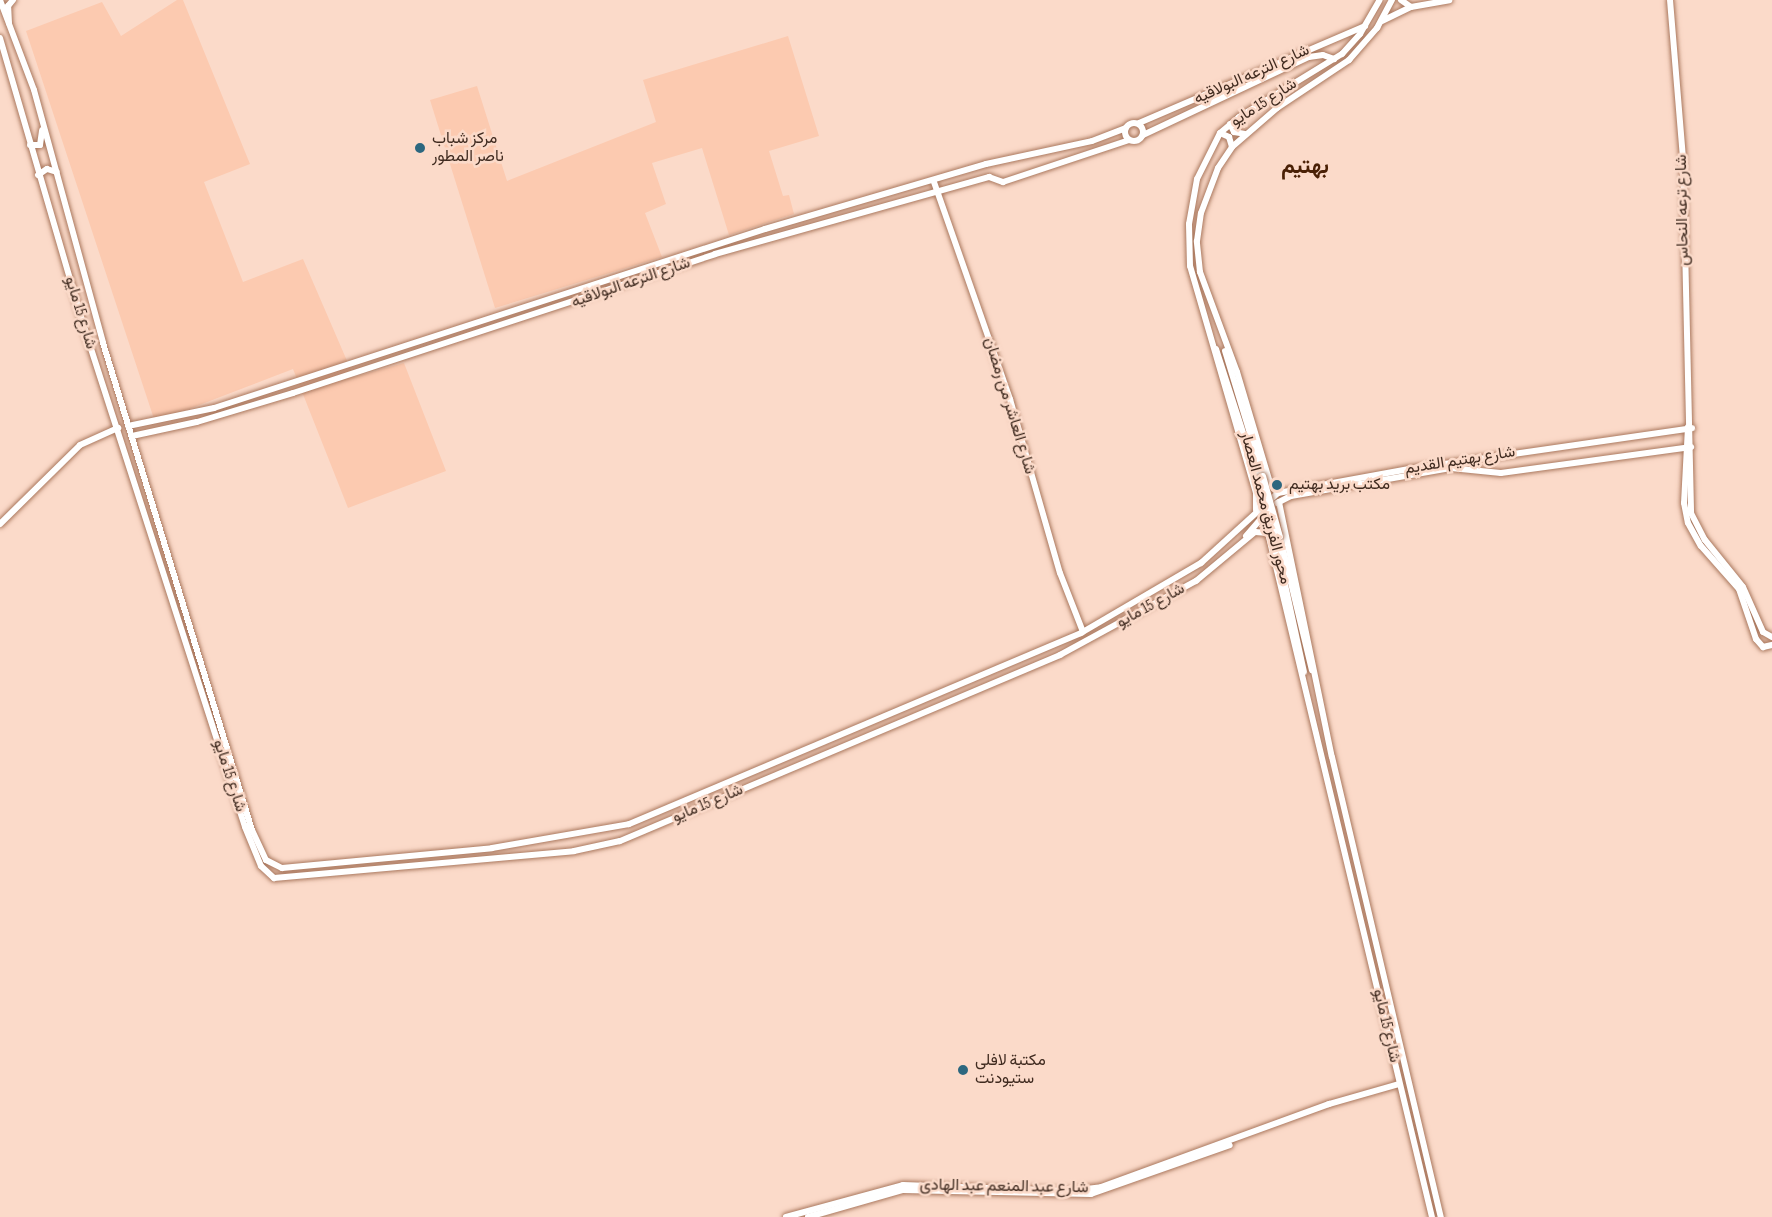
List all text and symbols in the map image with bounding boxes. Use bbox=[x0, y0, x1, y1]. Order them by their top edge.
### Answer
street label: شارع الترعه البولاقيه bbox=[1191, 41, 1313, 109]
street label: شارع 15 مايو bbox=[1227, 75, 1301, 131]
place label: مركز شباب ناصر المطور bbox=[432, 129, 504, 167]
marker: مركز شباب ناصر المطور bbox=[413, 141, 427, 155]
district label: بهتيم bbox=[1281, 154, 1329, 180]
street label: شارع ترعه النحاس bbox=[1672, 154, 1694, 266]
street label: شارع الترعه البولاقيه bbox=[569, 254, 693, 312]
street label: شارع 15 مايو bbox=[60, 274, 100, 352]
street label: شارع العاشر من رمضان bbox=[979, 335, 1039, 477]
street label: محور الفريق محمد العصار bbox=[1235, 429, 1295, 587]
street label: شارع بهتيم القديم bbox=[1403, 443, 1517, 479]
place label: مكتب بريد بهتيم bbox=[1289, 475, 1390, 495]
marker: مكتب بريد بهتيم bbox=[1270, 478, 1284, 492]
street label: شارع 15 مايو bbox=[1114, 579, 1188, 633]
street label: شارع 15 مايو bbox=[208, 737, 250, 815]
street label: شارع 15 مايو bbox=[670, 781, 746, 827]
street label: شارع 15 مايو bbox=[1368, 987, 1404, 1065]
place label: مكتبة لافلى ستيودنت bbox=[975, 1051, 1046, 1089]
marker: مكتبة لافلى ستيودنت bbox=[956, 1063, 970, 1077]
street label: شارع عبد المنعم عبد الهادى bbox=[919, 1176, 1089, 1198]

